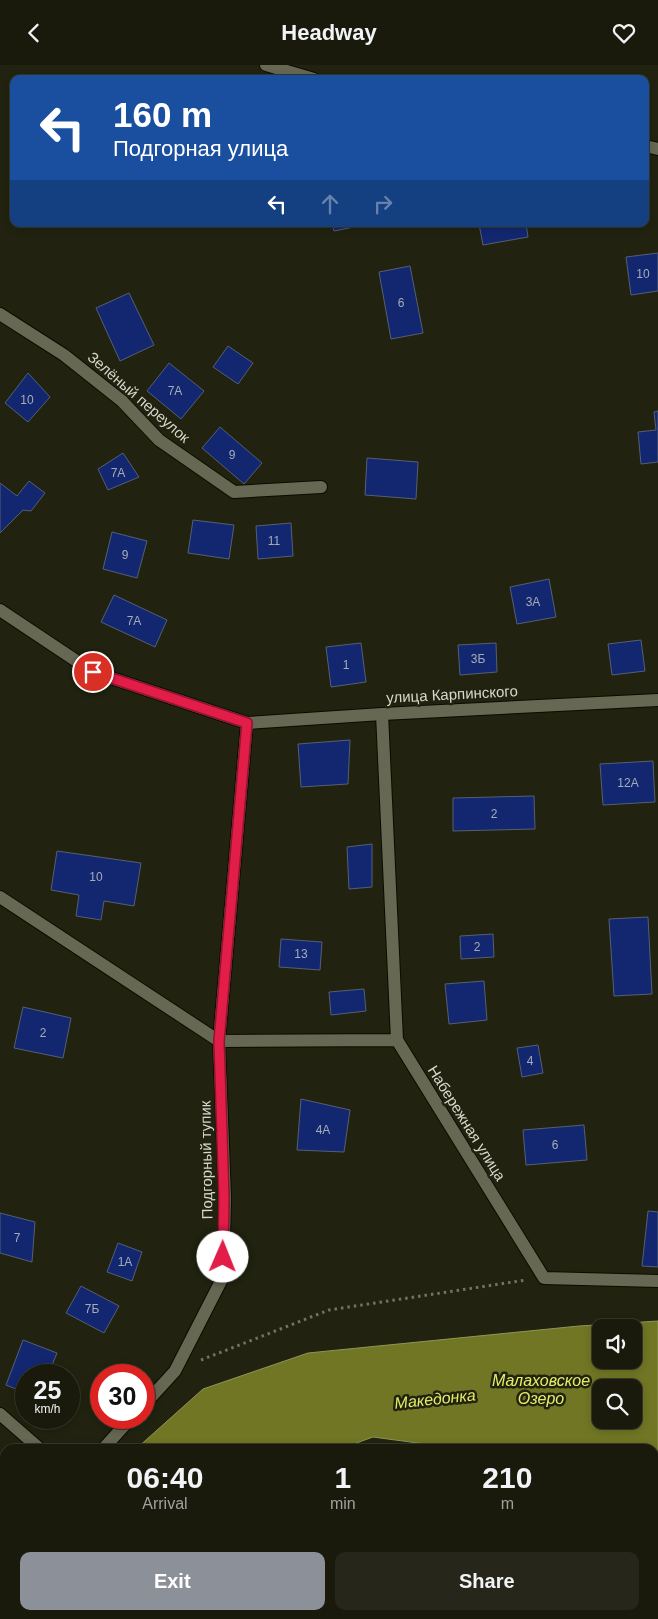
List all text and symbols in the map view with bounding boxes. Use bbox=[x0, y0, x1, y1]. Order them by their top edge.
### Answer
icon: back bbox=[20, 19, 48, 47]
icon: heart bbox=[610, 19, 638, 47]
text: Headway bbox=[281, 20, 377, 45]
icon: left bbox=[30, 95, 95, 160]
text: 160 m bbox=[113, 95, 212, 134]
text: Подгорная улица bbox=[113, 136, 288, 161]
icon: left bbox=[263, 190, 291, 218]
icon: ahead bbox=[316, 190, 344, 218]
icon: right bbox=[369, 190, 397, 218]
house number: 10 bbox=[636, 267, 650, 281]
house number: 6 bbox=[398, 296, 405, 310]
street label: Зелёный переулок bbox=[85, 348, 194, 446]
house number: 7А bbox=[168, 384, 182, 398]
house number: 10 bbox=[20, 393, 34, 407]
house number: 9 bbox=[229, 448, 236, 462]
house number: 7А bbox=[111, 466, 125, 480]
house number: 11 bbox=[268, 534, 281, 548]
house number: 9 bbox=[122, 548, 129, 562]
house number: 3А bbox=[526, 595, 540, 609]
house number: 7А bbox=[127, 614, 141, 628]
pin bbox=[72, 651, 114, 693]
house number: 3Б bbox=[471, 652, 485, 666]
icon: arrive bbox=[79, 658, 107, 686]
house number: 1 bbox=[343, 658, 350, 672]
street label: улица Карпинского bbox=[386, 682, 518, 706]
house number: 12А bbox=[617, 776, 639, 790]
house number: 2 bbox=[491, 807, 498, 821]
house number: 10 bbox=[89, 870, 103, 884]
house number: 2 bbox=[474, 940, 481, 954]
house number: 13 bbox=[294, 947, 308, 961]
house number: 2 bbox=[40, 1026, 47, 1040]
house number: 4 bbox=[527, 1054, 534, 1068]
street label: Набережная улица bbox=[425, 1062, 510, 1184]
street label: Подгорный тупик bbox=[196, 1100, 216, 1219]
house number: 4А bbox=[316, 1123, 330, 1137]
house number: 6 bbox=[552, 1138, 559, 1152]
position arrow bbox=[196, 1230, 248, 1282]
house number: 7 bbox=[14, 1231, 21, 1245]
house number: 1А bbox=[118, 1255, 132, 1269]
house number: 7Б bbox=[85, 1302, 99, 1316]
map controls bbox=[592, 1319, 642, 1429]
button: sound bbox=[592, 1319, 642, 1369]
speed limit sign: 30 bbox=[90, 1364, 155, 1429]
water label: Малаховское Озеро bbox=[492, 1372, 590, 1407]
text: 25 bbox=[34, 1376, 61, 1404]
button: search bbox=[592, 1379, 642, 1429]
water label: Македонка bbox=[393, 1386, 477, 1412]
text: km/h bbox=[34, 1402, 61, 1416]
text: 06:40 bbox=[127, 1461, 203, 1494]
text: 1 bbox=[334, 1461, 351, 1494]
text: 210 bbox=[482, 1461, 532, 1494]
text: Arrival bbox=[142, 1495, 188, 1512]
text: min bbox=[330, 1495, 356, 1512]
text: m bbox=[501, 1495, 514, 1512]
button: Exit bbox=[20, 1552, 325, 1610]
button: Share bbox=[335, 1552, 639, 1610]

